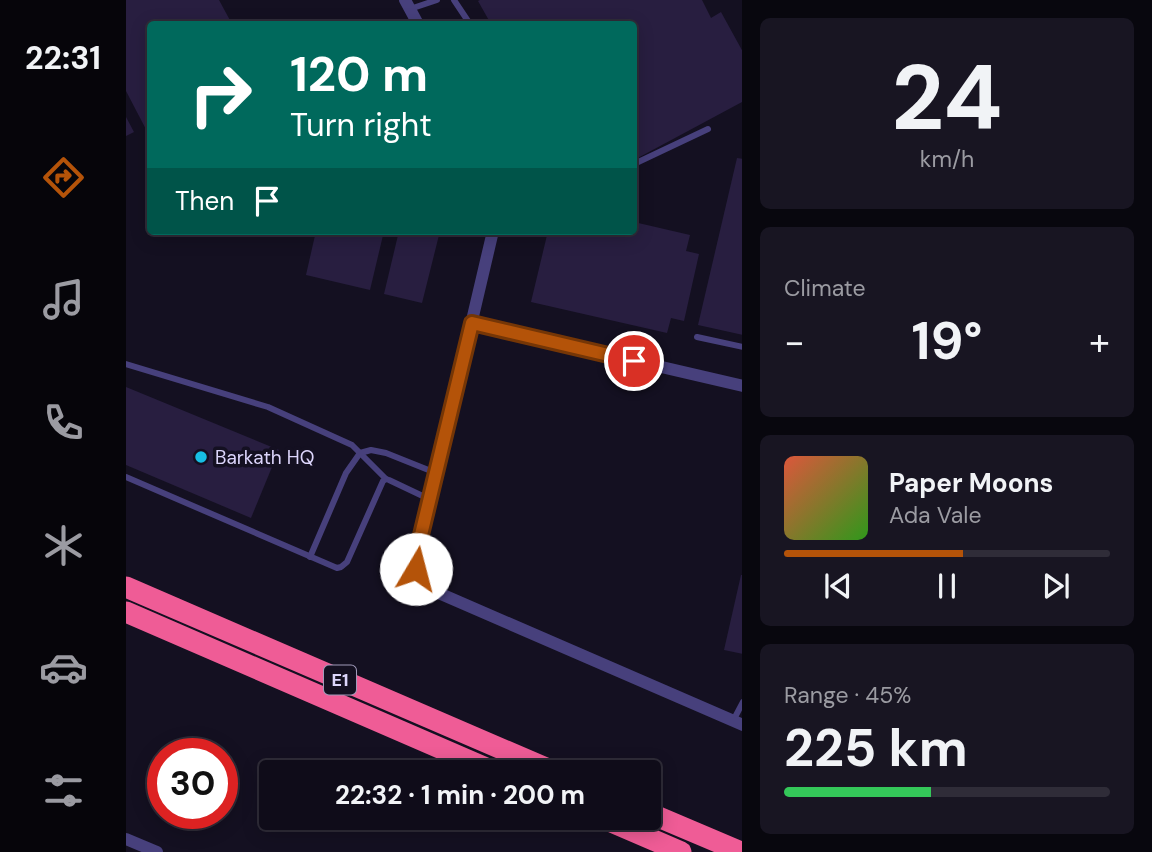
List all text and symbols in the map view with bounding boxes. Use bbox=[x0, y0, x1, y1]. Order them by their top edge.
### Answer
text: 22:31 bbox=[25, 37, 101, 79]
text: 24 bbox=[891, 39, 1003, 157]
text: 120 m bbox=[290, 42, 428, 106]
icon: right bbox=[175, 49, 266, 140]
text: Turn right bbox=[290, 104, 432, 146]
text: km/h bbox=[920, 144, 974, 174]
icon: directions bbox=[39, 153, 88, 202]
icon: arrive bbox=[248, 182, 286, 220]
text: Then bbox=[175, 184, 234, 218]
text: Climate bbox=[784, 273, 866, 303]
icon: music bbox=[39, 275, 88, 324]
text: 19° bbox=[912, 307, 982, 375]
text: − bbox=[784, 317, 805, 367]
text: + bbox=[1089, 317, 1110, 367]
pin bbox=[604, 331, 664, 391]
icon: arrive bbox=[615, 342, 653, 380]
icon: phone bbox=[39, 398, 88, 447]
place label: Barkath HQ bbox=[215, 445, 314, 470]
marker: Barkath HQ bbox=[193, 449, 209, 465]
text: Paper Moons bbox=[889, 466, 1053, 500]
text: Ada Vale bbox=[889, 500, 982, 530]
icon: climate bbox=[39, 521, 88, 570]
position arrow bbox=[379, 532, 453, 606]
icon: previous bbox=[819, 567, 857, 605]
icon: pause bbox=[928, 567, 966, 605]
icon: next bbox=[1037, 567, 1075, 605]
icon: car bbox=[39, 643, 88, 692]
road number: E1 bbox=[324, 666, 356, 694]
text: Range · 45% bbox=[784, 680, 911, 710]
text: 225 km bbox=[784, 714, 968, 782]
speed limit sign: 30 bbox=[147, 738, 238, 829]
icon: filters bbox=[39, 766, 88, 815]
text: 22:32 · 1 min · 200 m bbox=[335, 778, 585, 812]

